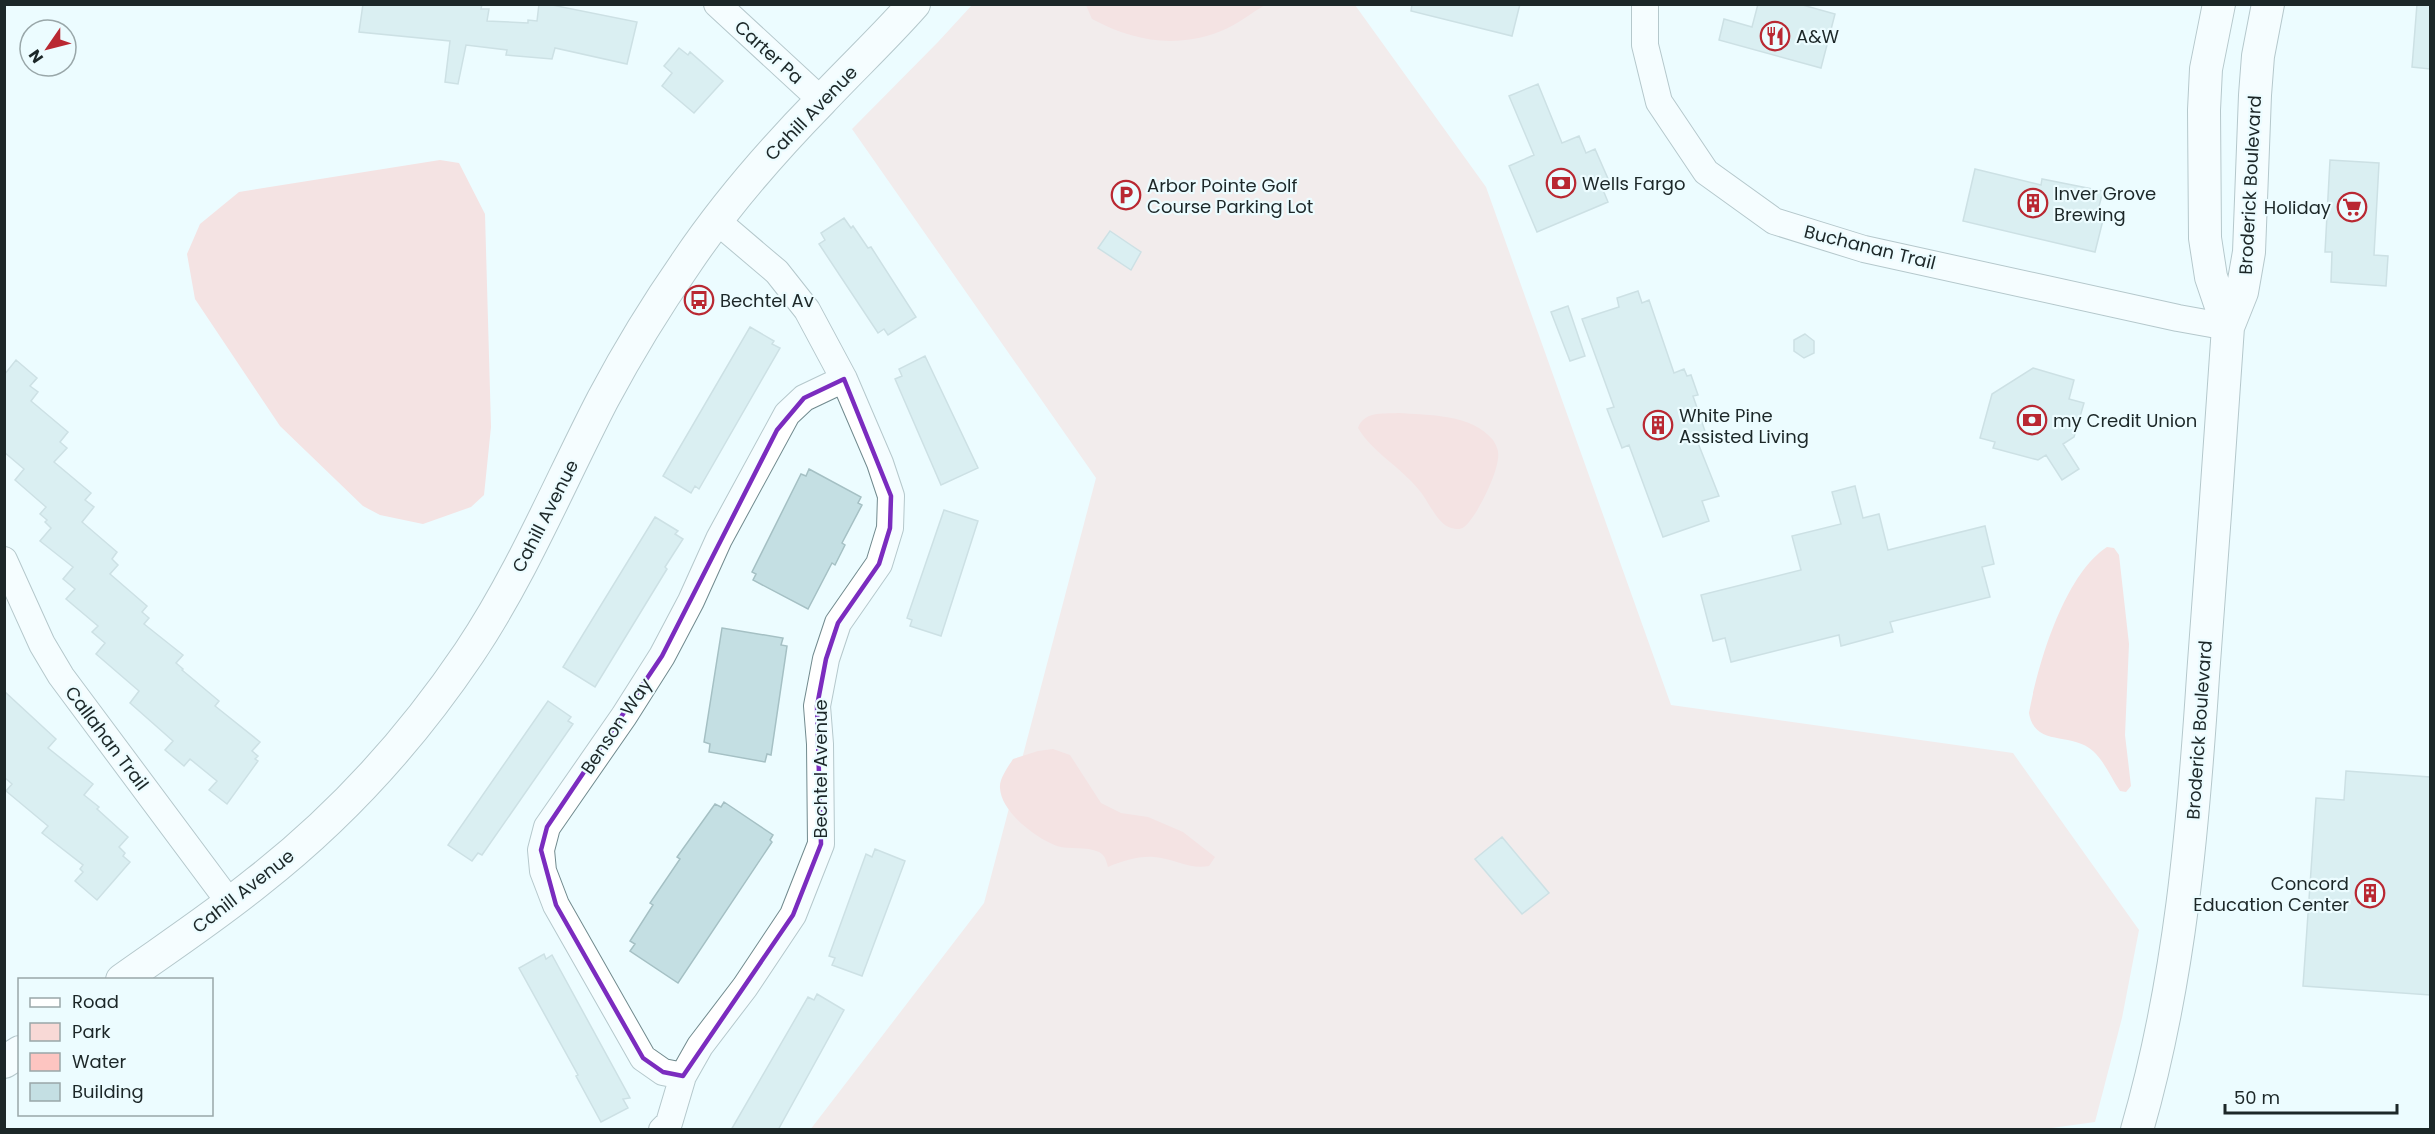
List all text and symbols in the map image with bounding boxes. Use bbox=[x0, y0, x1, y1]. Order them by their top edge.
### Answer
street label: Carter Pa bbox=[729, 14, 809, 90]
north arrow bbox=[18, 18, 78, 78]
restaurant icon: A&W bbox=[1759, 20, 1791, 52]
place label: A&W bbox=[1796, 24, 1839, 49]
text: N bbox=[23, 45, 49, 68]
street label: Cahill Avenue bbox=[759, 60, 863, 166]
street label: Broderick Boulevard bbox=[2233, 95, 2267, 275]
bank icon: Wells Fargo bbox=[1545, 167, 1577, 199]
place label: Wells Fargo bbox=[1582, 171, 1685, 196]
place label: Arbor Pointe Golf Course Parking Lot bbox=[1147, 173, 1313, 219]
parking icon: Arbor Pointe Golf Course Parking Lot bbox=[1110, 179, 1142, 211]
place label: Inver Grove Brewing bbox=[2054, 181, 2156, 227]
building icon: Inver Grove Brewing bbox=[2017, 187, 2049, 219]
supermarket icon: Holiday bbox=[2336, 191, 2368, 223]
place label: Holiday bbox=[2264, 195, 2331, 220]
street label: Buchanan Trail bbox=[1802, 219, 1938, 275]
bus stop icon: Bechtel Av bbox=[683, 284, 715, 316]
place label: Bechtel Av bbox=[720, 288, 814, 313]
place label: White Pine Assisted Living bbox=[1679, 403, 1809, 449]
bank icon: my Credit Union bbox=[2016, 404, 2048, 436]
place label: my Credit Union bbox=[2053, 408, 2197, 433]
building icon: White Pine Assisted Living bbox=[1642, 409, 1674, 441]
street label: Cahill Avenue bbox=[506, 455, 584, 577]
street label: Broderick Boulevard bbox=[2180, 640, 2218, 820]
street label: Benson Way bbox=[575, 673, 657, 779]
street label: Callahan Trail bbox=[60, 681, 154, 795]
street label: Bechtel Avenue bbox=[808, 699, 833, 839]
street label: Cahill Avenue bbox=[187, 843, 299, 939]
place label: Concord Education Center bbox=[2193, 871, 2349, 917]
building icon: Concord Education Center bbox=[2354, 877, 2386, 909]
legend bbox=[18, 978, 213, 1116]
text: Road bbox=[72, 989, 119, 1014]
text: Park bbox=[72, 1019, 111, 1044]
text: Water bbox=[72, 1049, 126, 1074]
scale bar bbox=[2225, 1077, 2398, 1115]
text: Building bbox=[72, 1079, 144, 1104]
text: 50 m bbox=[2234, 1085, 2280, 1110]

